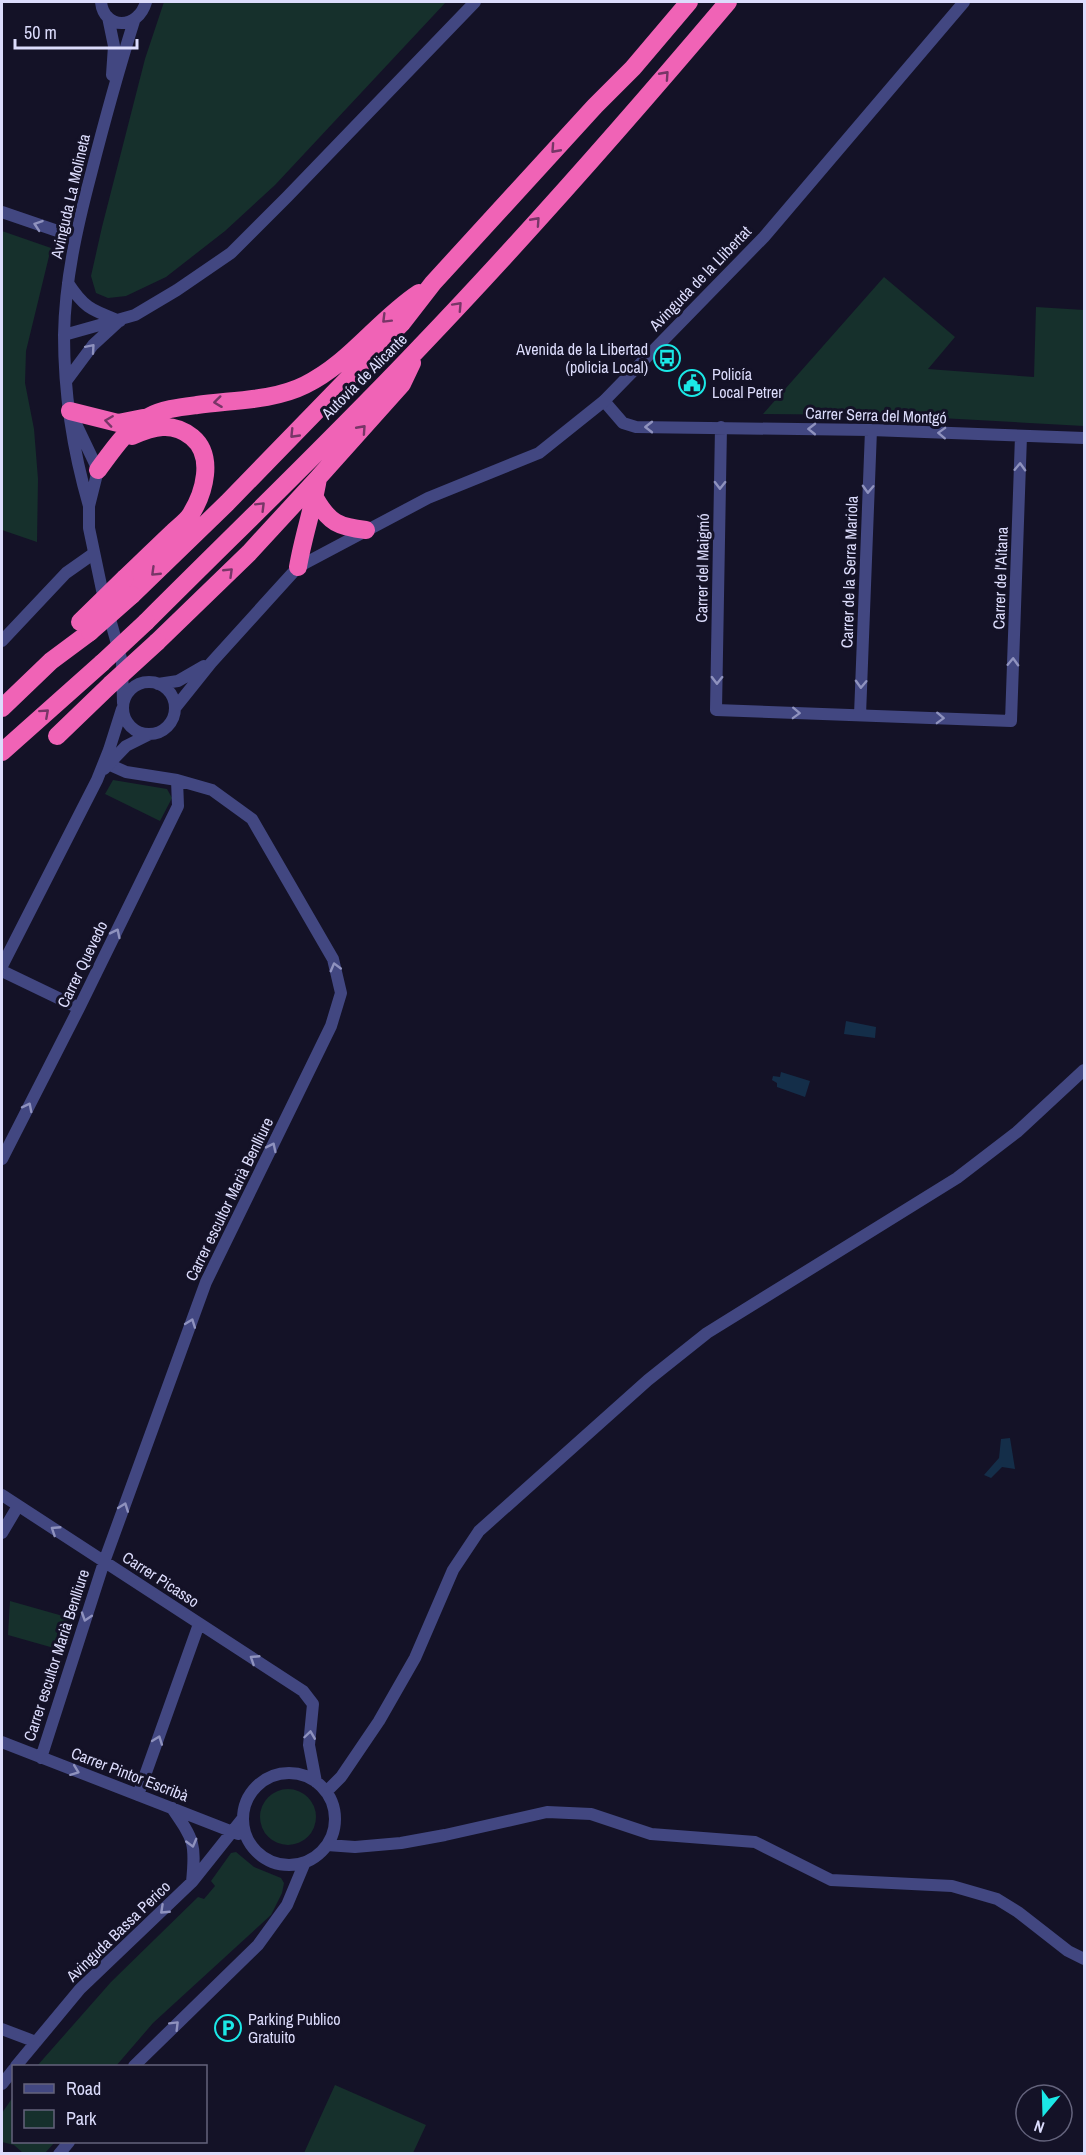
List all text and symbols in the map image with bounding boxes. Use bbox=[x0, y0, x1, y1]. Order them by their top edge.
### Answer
scale bar bbox=[15, 12, 136, 50]
text: 50 m bbox=[24, 20, 57, 45]
one-way arrow bbox=[658, 71, 669, 82]
street label: Avinguda La Molineta bbox=[45, 131, 95, 262]
one-way arrow bbox=[552, 142, 563, 153]
one-way arrow bbox=[529, 217, 540, 228]
one-way arrow bbox=[33, 219, 44, 232]
street label: Avinguda de la Llibertat bbox=[643, 220, 756, 336]
one-way arrow bbox=[451, 302, 462, 313]
one-way arrow bbox=[383, 311, 394, 322]
street label: Autovía de Alicante bbox=[316, 328, 412, 424]
place label: Avenida de la Libertad (policia Local) bbox=[515, 338, 648, 378]
bus stop icon: Avenida de la Libertad (policia Local) bbox=[652, 343, 682, 373]
one-way arrow bbox=[84, 344, 95, 355]
place label: Policía Local Petrer bbox=[712, 363, 783, 403]
public building icon: Policía Local Petrer bbox=[677, 368, 707, 398]
one-way arrow bbox=[213, 395, 222, 408]
street label: Carrer Serra del Montgó bbox=[805, 402, 947, 428]
one-way arrow bbox=[104, 416, 113, 428]
one-way arrow bbox=[645, 421, 654, 433]
one-way arrow bbox=[808, 423, 817, 435]
one-way arrow bbox=[355, 425, 366, 436]
one-way arrow bbox=[290, 427, 301, 438]
one-way arrow bbox=[937, 427, 946, 439]
one-way arrow bbox=[1014, 463, 1026, 472]
one-way arrow bbox=[714, 481, 726, 490]
one-way arrow bbox=[862, 484, 875, 493]
street label: Carrer de la Serra Mariola bbox=[835, 495, 863, 649]
one-way arrow bbox=[254, 503, 265, 514]
street label: Carrer del Maigmó bbox=[690, 513, 714, 623]
street label: Carrer de l'Aitana bbox=[987, 526, 1013, 630]
one-way arrow bbox=[152, 565, 162, 576]
one-way arrow bbox=[223, 568, 233, 579]
one-way arrow bbox=[1007, 658, 1020, 667]
one-way arrow bbox=[711, 676, 723, 685]
one-way arrow bbox=[855, 679, 868, 688]
one-way arrow bbox=[791, 706, 800, 719]
one-way arrow bbox=[38, 709, 49, 720]
one-way arrow bbox=[935, 712, 944, 724]
street label: Carrer Quevedo bbox=[51, 917, 113, 1011]
one-way arrow bbox=[108, 928, 120, 939]
one-way arrow bbox=[329, 962, 342, 972]
one-way arrow bbox=[21, 1103, 32, 1113]
street label: Carrer escultor Marià Benlliure bbox=[180, 1114, 278, 1284]
one-way arrow bbox=[265, 1142, 276, 1153]
one-way arrow bbox=[183, 1319, 196, 1329]
one-way arrow bbox=[116, 1502, 129, 1512]
one-way arrow bbox=[51, 1527, 62, 1538]
street label: Carrer Picasso bbox=[118, 1546, 204, 1612]
street label: Carrer escultor Marià Benlliure bbox=[18, 1566, 94, 1744]
one-way arrow bbox=[81, 1611, 93, 1622]
one-way arrow bbox=[250, 1655, 261, 1666]
one-way arrow bbox=[304, 1730, 316, 1740]
one-way arrow bbox=[151, 1735, 164, 1746]
street label: Carrer Pintor Escribà bbox=[68, 1742, 192, 1807]
one-way arrow bbox=[70, 1764, 80, 1777]
one-way arrow bbox=[184, 1838, 197, 1848]
street label: Avinguda Bassa Perico bbox=[60, 1876, 175, 1987]
one-way arrow bbox=[161, 1903, 171, 1914]
place label: Parking Publico Gratuito bbox=[248, 2008, 341, 2048]
parking icon: Parking Publico Gratuito bbox=[213, 2013, 243, 2043]
one-way arrow bbox=[168, 2022, 179, 2033]
legend bbox=[12, 2065, 207, 2143]
text: Road bbox=[66, 2076, 101, 2101]
north arrow bbox=[1014, 2083, 1074, 2143]
text: Park bbox=[66, 2106, 97, 2131]
text: N bbox=[1031, 2115, 1047, 2139]

